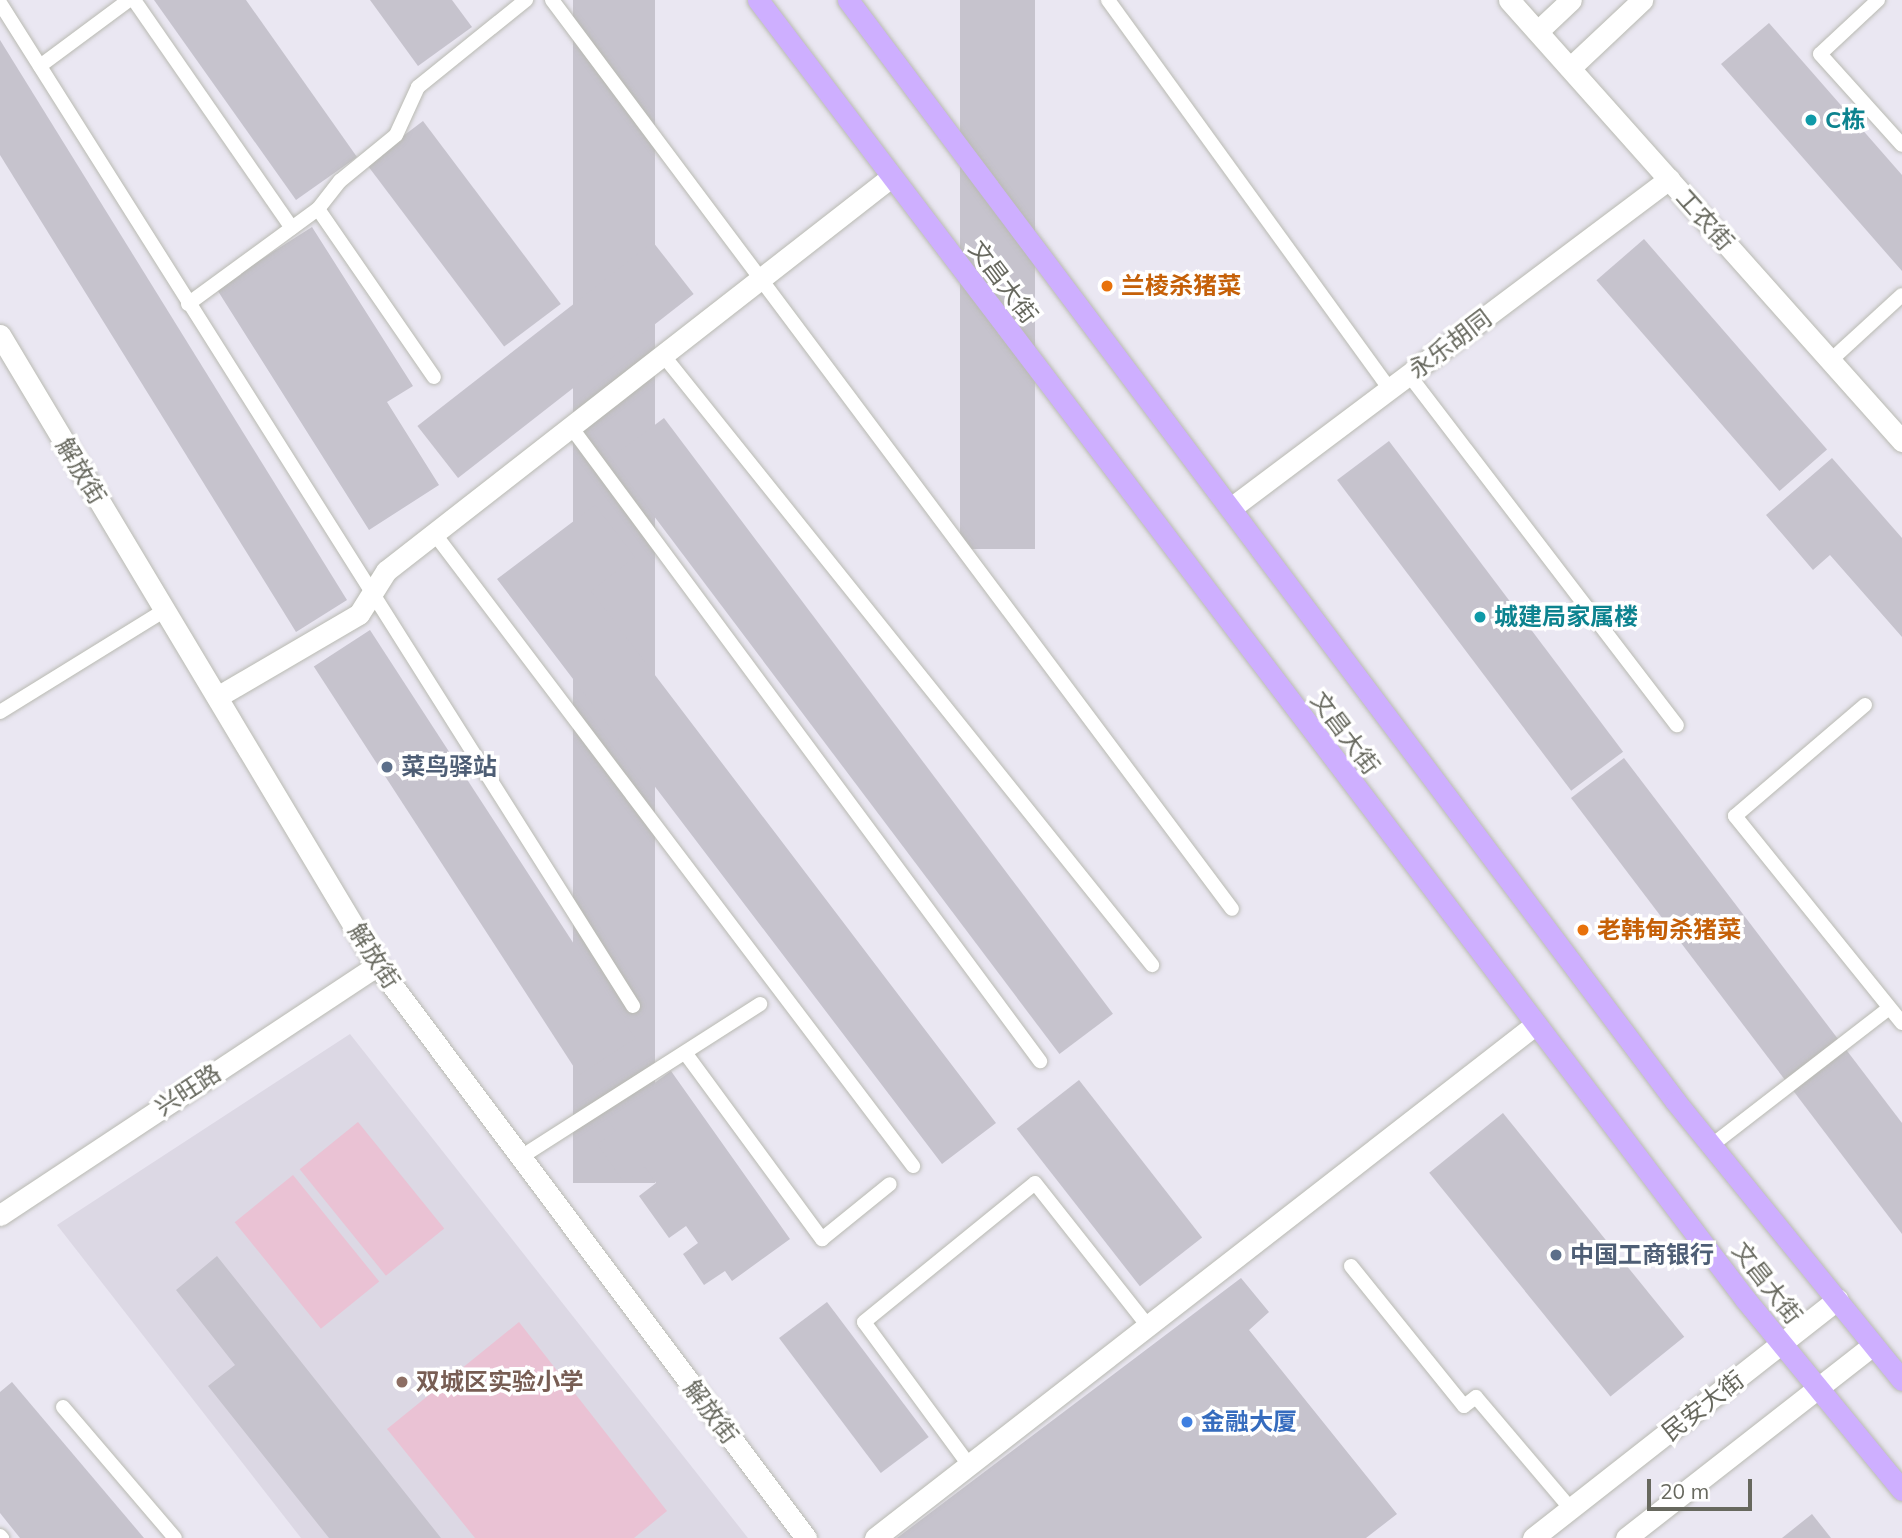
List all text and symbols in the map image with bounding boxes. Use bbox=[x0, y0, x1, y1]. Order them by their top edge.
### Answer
place label: C栋 bbox=[1825, 106, 1865, 134]
marker: C栋 bbox=[1803, 112, 1819, 128]
street label: 工农街 bbox=[1670, 184, 1740, 256]
street label: 文昌大街 bbox=[963, 235, 1043, 329]
place label: 兰棱杀猪菜 bbox=[1121, 272, 1241, 300]
marker: 兰棱杀猪菜 bbox=[1099, 278, 1115, 294]
street label: 永乐胡同 bbox=[1403, 304, 1497, 384]
street label: 解放街 bbox=[50, 433, 112, 509]
place label: 城建局家属楼 bbox=[1494, 603, 1638, 631]
marker: 城建局家属楼 bbox=[1472, 609, 1488, 625]
street label: 文昌大街 bbox=[1305, 686, 1385, 780]
place label: 菜鸟驿站 bbox=[401, 753, 497, 781]
marker: 菜鸟驿站 bbox=[379, 759, 395, 775]
place label: 老韩甸杀猪菜 bbox=[1597, 916, 1741, 944]
street label: 解放街 bbox=[342, 918, 406, 994]
marker: 老韩甸杀猪菜 bbox=[1575, 922, 1591, 938]
street label: 兴旺路 bbox=[150, 1058, 226, 1122]
street label: 文昌大街 bbox=[1726, 1236, 1808, 1330]
place label: 中国工商银行 bbox=[1570, 1241, 1714, 1269]
marker: 中国工商银行 bbox=[1548, 1247, 1564, 1263]
street label: 民安大街 bbox=[1656, 1365, 1750, 1447]
place label: 双城区实验小学 bbox=[416, 1368, 584, 1396]
marker: 双城区实验小学 bbox=[394, 1374, 410, 1390]
street label: 解放街 bbox=[678, 1375, 744, 1449]
place label: 金融大厦 bbox=[1201, 1408, 1297, 1436]
marker: 金融大厦 bbox=[1179, 1414, 1195, 1430]
scale bar bbox=[1650, 1464, 1755, 1508]
text: 20 m bbox=[1660, 1478, 1709, 1504]

